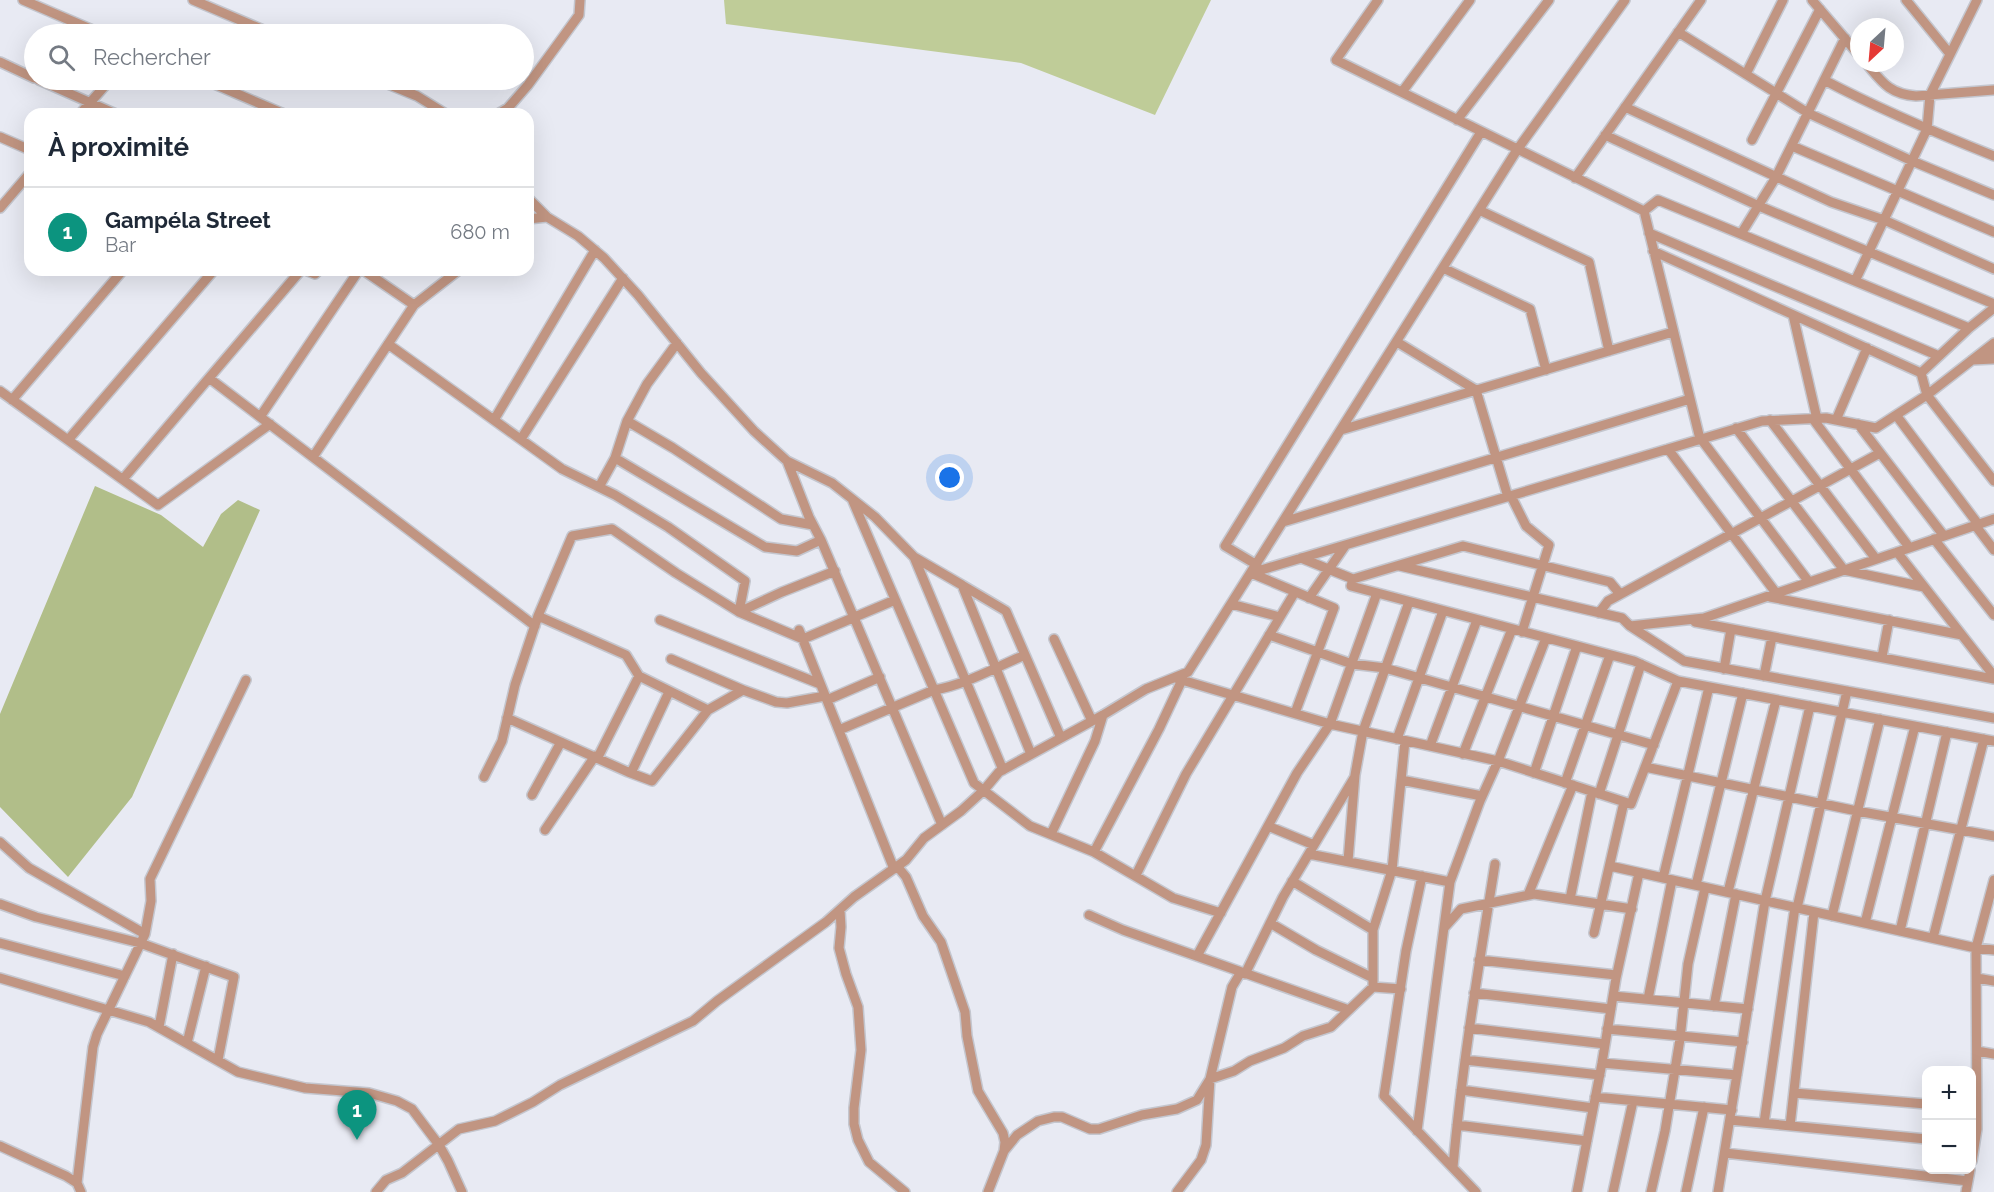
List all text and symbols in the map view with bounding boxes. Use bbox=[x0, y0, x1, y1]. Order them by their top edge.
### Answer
north arrow bbox=[1850, 18, 1904, 72]
search box bbox=[24, 24, 534, 90]
icon: search bbox=[45, 41, 78, 74]
text: Rechercher bbox=[93, 44, 211, 70]
text: À proximité bbox=[48, 132, 189, 162]
text: Gampéla Street bbox=[105, 207, 271, 233]
text: 1 bbox=[63, 220, 72, 244]
text: 680 m bbox=[450, 220, 510, 244]
text: Bar bbox=[105, 233, 136, 257]
your location bbox=[935, 463, 964, 492]
map controls bbox=[1922, 1066, 1976, 1174]
button: + bbox=[1922, 1066, 1976, 1120]
pin: 1 bbox=[338, 1090, 376, 1140]
button: − bbox=[1922, 1120, 1976, 1174]

